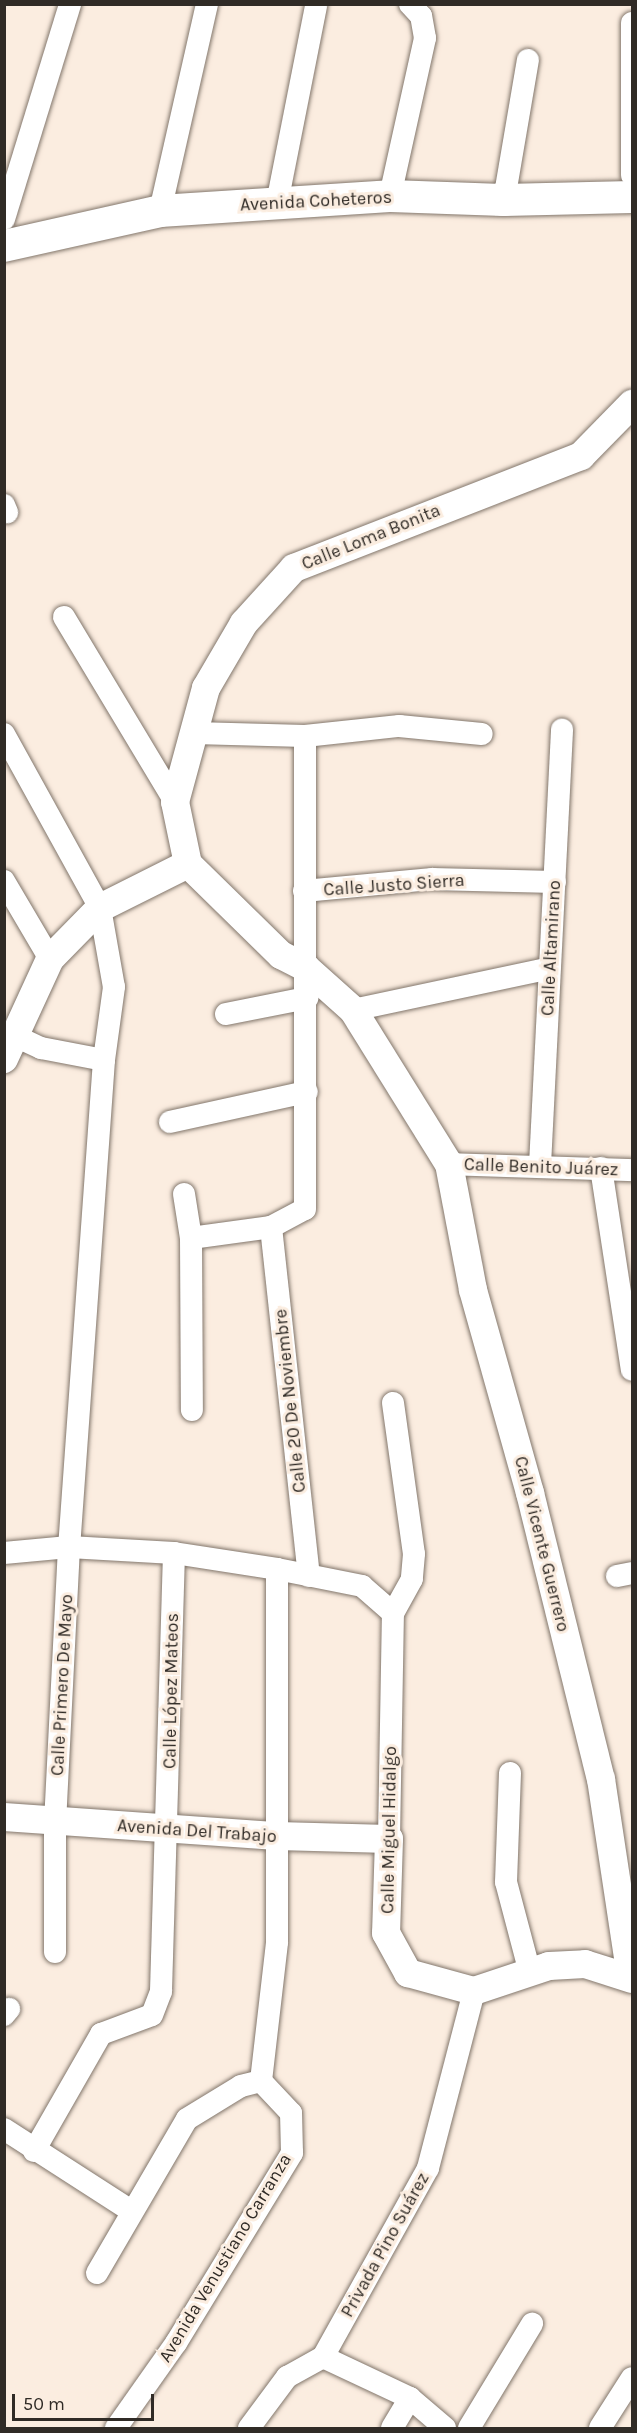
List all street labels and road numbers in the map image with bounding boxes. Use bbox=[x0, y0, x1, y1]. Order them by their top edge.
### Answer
street label: Avenida Coheteros bbox=[239, 186, 393, 216]
street label: Calle Loma Bonita bbox=[298, 499, 444, 575]
street label: Calle Justo Sierra bbox=[323, 869, 465, 901]
street label: Calle Altamirano bbox=[537, 880, 565, 1016]
street label: Calle Benito Juárez bbox=[463, 1154, 619, 1180]
street label: Calle 20 De Noviembre bbox=[270, 1308, 310, 1494]
street label: Calle Vicente Guerrero bbox=[510, 1454, 574, 1634]
street label: Calle Primero De Mayo bbox=[46, 1594, 78, 1776]
street label: Calle López Mateos bbox=[159, 1613, 183, 1769]
street label: Calle Miguel Hidalgo bbox=[377, 1746, 401, 1914]
street label: Avenida Del Trabajo bbox=[116, 1815, 278, 1847]
street label: Avenida Venustiano Carranza bbox=[154, 2150, 296, 2366]
street label: Privada Pino Suárez bbox=[336, 2169, 434, 2321]

